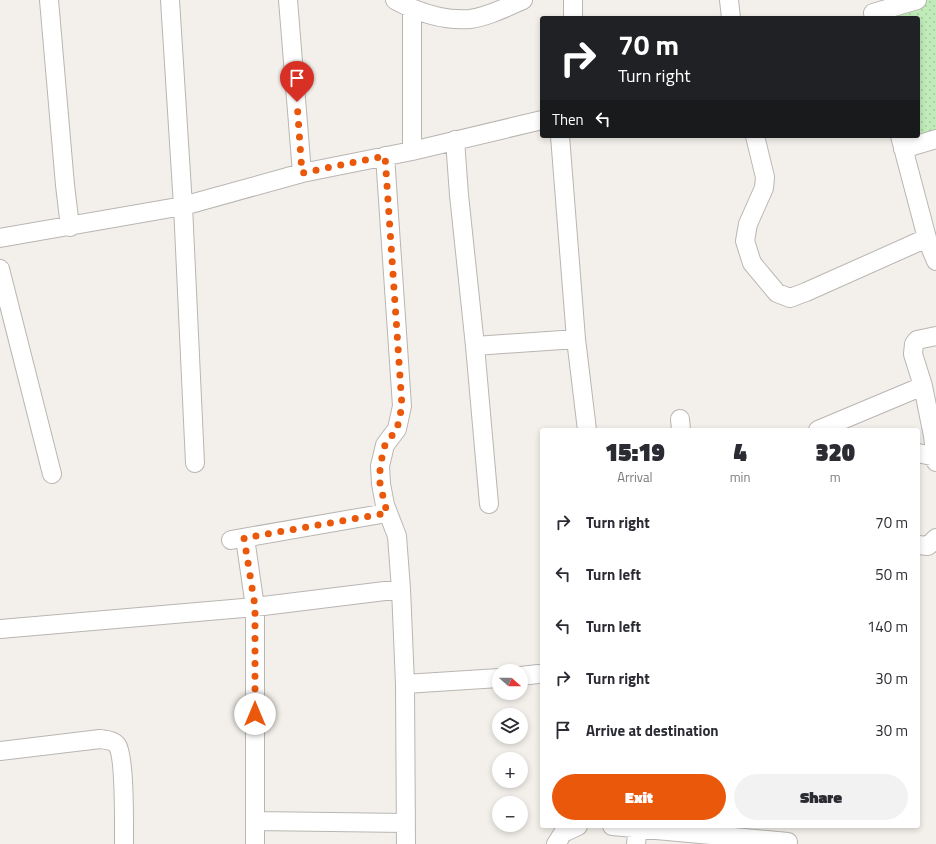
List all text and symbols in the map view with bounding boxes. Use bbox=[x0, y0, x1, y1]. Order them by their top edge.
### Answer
text: 70 m bbox=[618, 23, 679, 66]
icon: right bbox=[552, 32, 604, 84]
pin bbox=[280, 61, 314, 102]
text: Turn right bbox=[618, 62, 691, 89]
icon: arrive bbox=[286, 67, 308, 89]
text: Then bbox=[552, 108, 584, 131]
icon: left bbox=[592, 108, 614, 130]
text: 15:19 bbox=[605, 434, 665, 470]
text: 4 bbox=[733, 434, 747, 470]
text: 320 bbox=[815, 434, 855, 470]
text: Arrival bbox=[617, 467, 652, 487]
text: min bbox=[730, 467, 750, 487]
text: m bbox=[830, 467, 841, 487]
icon: right bbox=[552, 511, 574, 533]
text: Turn right bbox=[586, 511, 650, 534]
text: 70 m bbox=[875, 511, 908, 534]
icon: left bbox=[552, 563, 574, 585]
text: Turn left bbox=[586, 563, 641, 586]
text: 50 m bbox=[875, 563, 908, 586]
icon: left bbox=[552, 615, 574, 637]
text: Turn left bbox=[586, 615, 641, 638]
text: 140 m bbox=[867, 615, 908, 638]
north arrow bbox=[492, 664, 528, 700]
map controls bbox=[492, 664, 528, 832]
icon: right bbox=[552, 667, 574, 689]
text: Turn right bbox=[586, 667, 650, 690]
text: 30 m bbox=[875, 667, 908, 690]
position arrow bbox=[234, 693, 276, 735]
button: layers bbox=[492, 708, 528, 744]
icon: arrive bbox=[552, 719, 574, 741]
text: Arrive at destination bbox=[586, 719, 719, 742]
text: 30 m bbox=[875, 719, 908, 742]
button: + bbox=[492, 752, 528, 788]
button: Exit bbox=[552, 774, 726, 820]
button: Share bbox=[734, 774, 908, 820]
button: − bbox=[492, 796, 528, 832]

